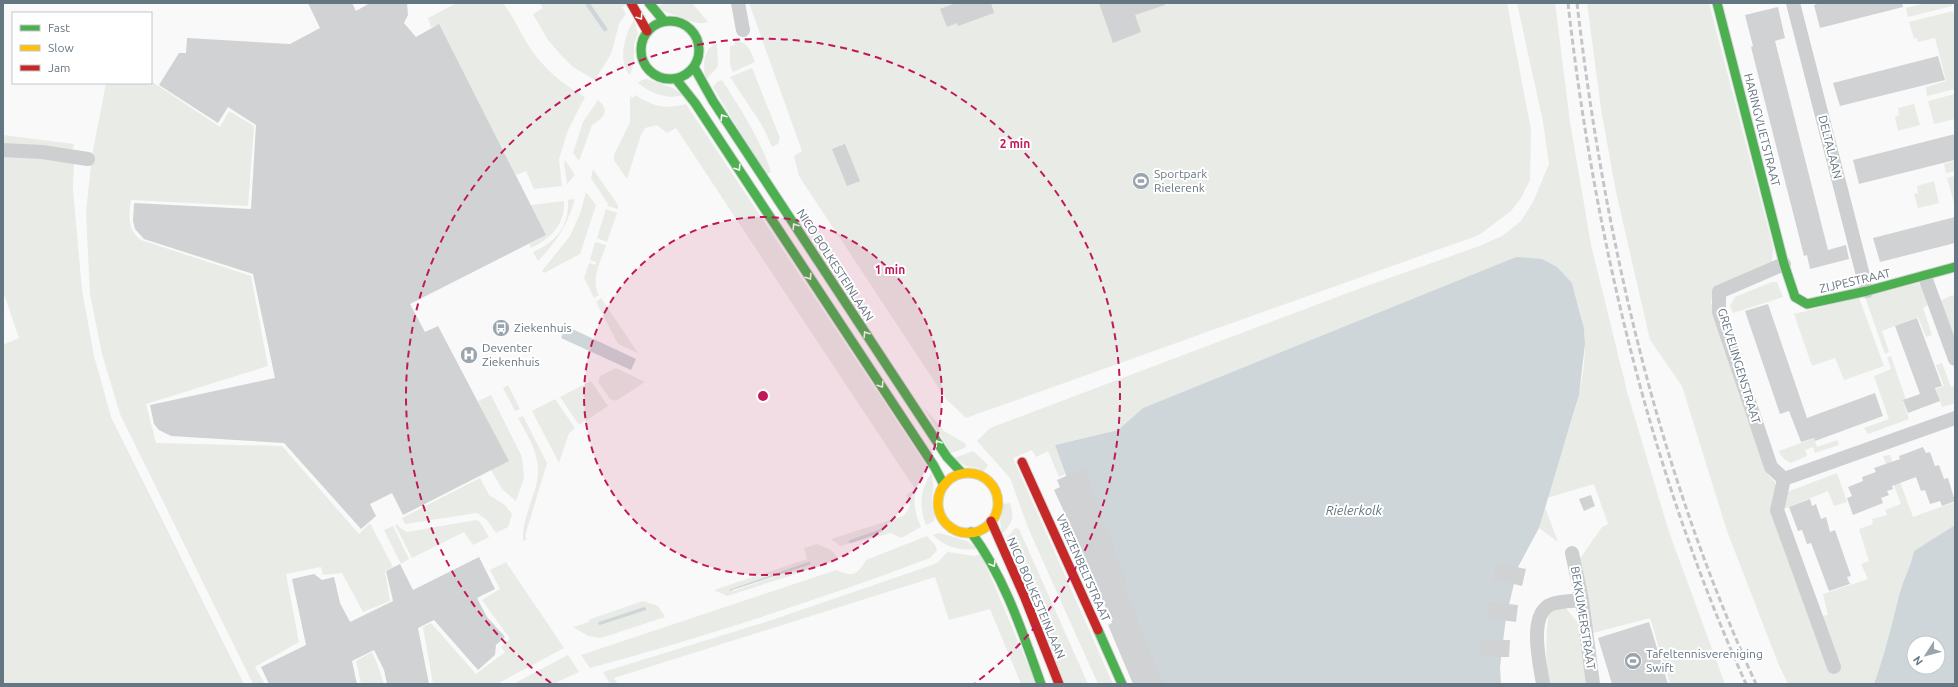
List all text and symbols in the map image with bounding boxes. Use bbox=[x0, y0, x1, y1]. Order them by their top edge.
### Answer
legend bbox=[12, 12, 152, 84]
one-way arrow bbox=[635, 12, 642, 19]
text: Fast bbox=[48, 21, 70, 34]
text: Slow bbox=[48, 41, 74, 54]
text: Jam bbox=[48, 61, 70, 74]
street label: HARINGVLIETSTRAAT bbox=[1742, 72, 1783, 188]
one-way arrow bbox=[720, 114, 728, 121]
street label: DELTALAAN bbox=[1816, 114, 1845, 180]
text: 2 min bbox=[1000, 137, 1030, 150]
one-way arrow bbox=[733, 164, 741, 171]
place label: Sportpark Rielerenk bbox=[1154, 167, 1207, 194]
sports icon: Sportpark Rielerenk bbox=[1131, 171, 1151, 191]
street label: NICO BOLKESTEINLAAN bbox=[794, 207, 876, 323]
one-way arrow bbox=[792, 223, 800, 230]
text: 1 min bbox=[875, 263, 905, 276]
street label: ZIJPESTRAAT bbox=[1818, 266, 1892, 295]
one-way arrow bbox=[805, 273, 812, 280]
street label: GREVELINGENSTRAAT bbox=[1716, 306, 1763, 426]
bus stop icon: Ziekenhuis bbox=[491, 318, 511, 338]
place label: Ziekenhuis bbox=[514, 321, 572, 334]
one-way arrow bbox=[863, 331, 871, 338]
place label: Deventer Ziekenhuis bbox=[482, 341, 540, 368]
hospital icon: Deventer Ziekenhuis bbox=[459, 345, 479, 365]
one-way arrow bbox=[876, 381, 884, 388]
centre of rings bbox=[756, 389, 770, 403]
one-way arrow bbox=[935, 440, 943, 447]
water label: Rielerkolk bbox=[1326, 503, 1383, 517]
street label: VRIEZENBELTSTRAAT bbox=[1054, 512, 1113, 624]
street label: NICO BOLKESTEINLAAN bbox=[1005, 535, 1068, 660]
one-way arrow bbox=[989, 560, 996, 567]
street label: BEKKUMERSTRAAT bbox=[1569, 565, 1598, 671]
north arrow bbox=[1906, 635, 1946, 675]
place label: Tafeltennisvereniging Swift bbox=[1646, 647, 1763, 674]
sports icon: Tafeltennisvereniging Swift bbox=[1623, 651, 1643, 671]
text: N bbox=[1911, 654, 1925, 668]

